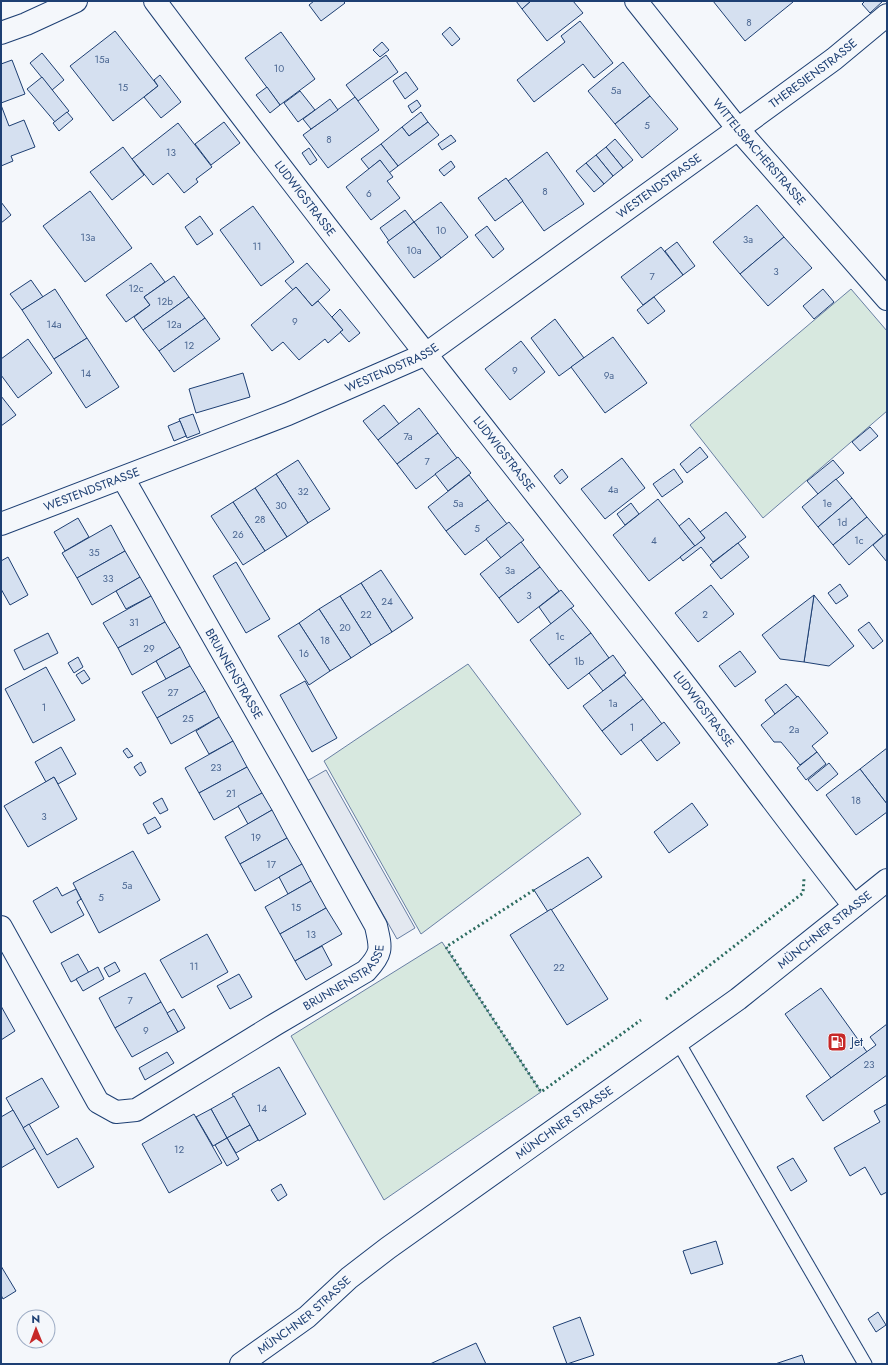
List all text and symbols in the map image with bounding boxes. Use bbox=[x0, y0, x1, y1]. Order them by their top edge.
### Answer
house number: 8 bbox=[746, 15, 752, 30]
street label: THERESIENSTRASSE bbox=[765, 34, 861, 112]
house number: 15a bbox=[95, 52, 110, 67]
house number: 10 bbox=[274, 61, 284, 76]
house number: 15 bbox=[118, 80, 128, 95]
house number: 5a bbox=[611, 83, 621, 98]
street label: WITTELSBACHERSTRASSE bbox=[708, 95, 810, 210]
house number: 5 bbox=[644, 118, 650, 133]
house number: 8 bbox=[326, 132, 332, 147]
house number: 13 bbox=[166, 145, 177, 160]
street label: WESTENDSTRASSE bbox=[613, 149, 705, 223]
street label: LUDWIGSTRASSE bbox=[270, 157, 340, 240]
house number: 8 bbox=[542, 184, 548, 199]
house number: 6 bbox=[366, 186, 372, 201]
house number: 10 bbox=[436, 223, 446, 238]
house number: 13a bbox=[81, 230, 96, 245]
house number: 3a bbox=[743, 232, 753, 247]
house number: 11 bbox=[253, 239, 262, 254]
house number: 10a bbox=[406, 243, 422, 258]
house number: 3 bbox=[773, 264, 779, 279]
house number: 7 bbox=[649, 269, 655, 284]
house number: 12c bbox=[129, 281, 144, 296]
house number: 12b bbox=[157, 294, 173, 309]
house number: 9 bbox=[292, 314, 298, 329]
house number: 14a bbox=[46, 317, 62, 332]
house number: 12a bbox=[167, 317, 182, 332]
house number: 12 bbox=[184, 338, 194, 353]
street label: WESTENDSTRASSE bbox=[342, 339, 442, 397]
house number: 9 bbox=[512, 363, 518, 378]
house number: 14 bbox=[81, 366, 91, 381]
house number: 9a bbox=[604, 368, 614, 383]
street label: LUDWIGSTRASSE bbox=[469, 413, 540, 496]
house number: 7a bbox=[403, 429, 413, 444]
house number: 7 bbox=[424, 454, 430, 469]
street label: WESTENDSTRASSE bbox=[41, 463, 142, 516]
house number: 4a bbox=[608, 482, 619, 497]
house number: 32 bbox=[297, 484, 309, 499]
house number: 5a bbox=[453, 496, 463, 511]
house number: 1e bbox=[822, 496, 832, 511]
house number: 30 bbox=[275, 498, 287, 513]
house number: 28 bbox=[254, 512, 266, 527]
house number: 1d bbox=[837, 515, 847, 530]
house number: 5 bbox=[474, 521, 480, 536]
house number: 26 bbox=[232, 527, 244, 542]
house number: 4 bbox=[651, 533, 657, 548]
house number: 1c bbox=[854, 533, 864, 548]
house number: 35 bbox=[88, 545, 100, 560]
house number: 3a bbox=[505, 563, 515, 578]
house number: 33 bbox=[103, 571, 114, 586]
house number: 3 bbox=[526, 588, 532, 603]
house number: 24 bbox=[381, 594, 393, 609]
house number: 22 bbox=[360, 607, 372, 622]
house number: 2 bbox=[702, 607, 708, 622]
house number: 31 bbox=[129, 615, 139, 630]
house number: 20 bbox=[339, 620, 351, 635]
street label: BRUNNENSTRASSE bbox=[201, 625, 267, 723]
house number: 1c bbox=[555, 629, 565, 644]
house number: 18 bbox=[320, 633, 330, 648]
house number: 29 bbox=[143, 641, 155, 656]
house number: 16 bbox=[299, 646, 309, 661]
house number: 1b bbox=[574, 654, 584, 669]
street label: LUDWIGSTRASSE bbox=[669, 667, 739, 751]
house number: 27 bbox=[168, 685, 179, 700]
house number: 1a bbox=[608, 696, 618, 711]
house number: 1 bbox=[42, 700, 46, 715]
house number: 25 bbox=[182, 711, 194, 726]
house number: 1 bbox=[630, 720, 634, 735]
house number: 2a bbox=[789, 722, 799, 737]
house number: 23 bbox=[210, 760, 222, 775]
house number: 21 bbox=[226, 786, 236, 801]
house number: 18 bbox=[851, 793, 861, 808]
house number: 3 bbox=[41, 809, 47, 824]
house number: 19 bbox=[251, 830, 261, 845]
house number: 17 bbox=[266, 857, 277, 872]
house number: 5a bbox=[122, 878, 132, 893]
street label: MÜNCHNER STRASSE bbox=[774, 886, 876, 973]
house number: 5 bbox=[98, 890, 104, 905]
house number: 15 bbox=[291, 900, 301, 915]
house number: 13 bbox=[306, 927, 317, 942]
street label: BRUNNENSTRASSE bbox=[300, 944, 389, 1015]
house number: 11 bbox=[190, 959, 199, 974]
house number: 22 bbox=[553, 960, 565, 975]
house number: 7 bbox=[127, 993, 133, 1008]
house number: 9 bbox=[143, 1023, 149, 1038]
fuel station icon: Jet bbox=[826, 1031, 848, 1053]
place label: Jet bbox=[849, 1033, 863, 1051]
house number: 23 bbox=[863, 1057, 875, 1072]
street label: MÜNCHNER STRASSE bbox=[512, 1081, 617, 1164]
house number: 14 bbox=[257, 1101, 267, 1116]
house number: 12 bbox=[174, 1142, 184, 1157]
street label: MÜNCHNER STRASSE bbox=[254, 1272, 355, 1359]
north arrow bbox=[16, 1309, 56, 1349]
text: N bbox=[31, 1311, 40, 1327]

